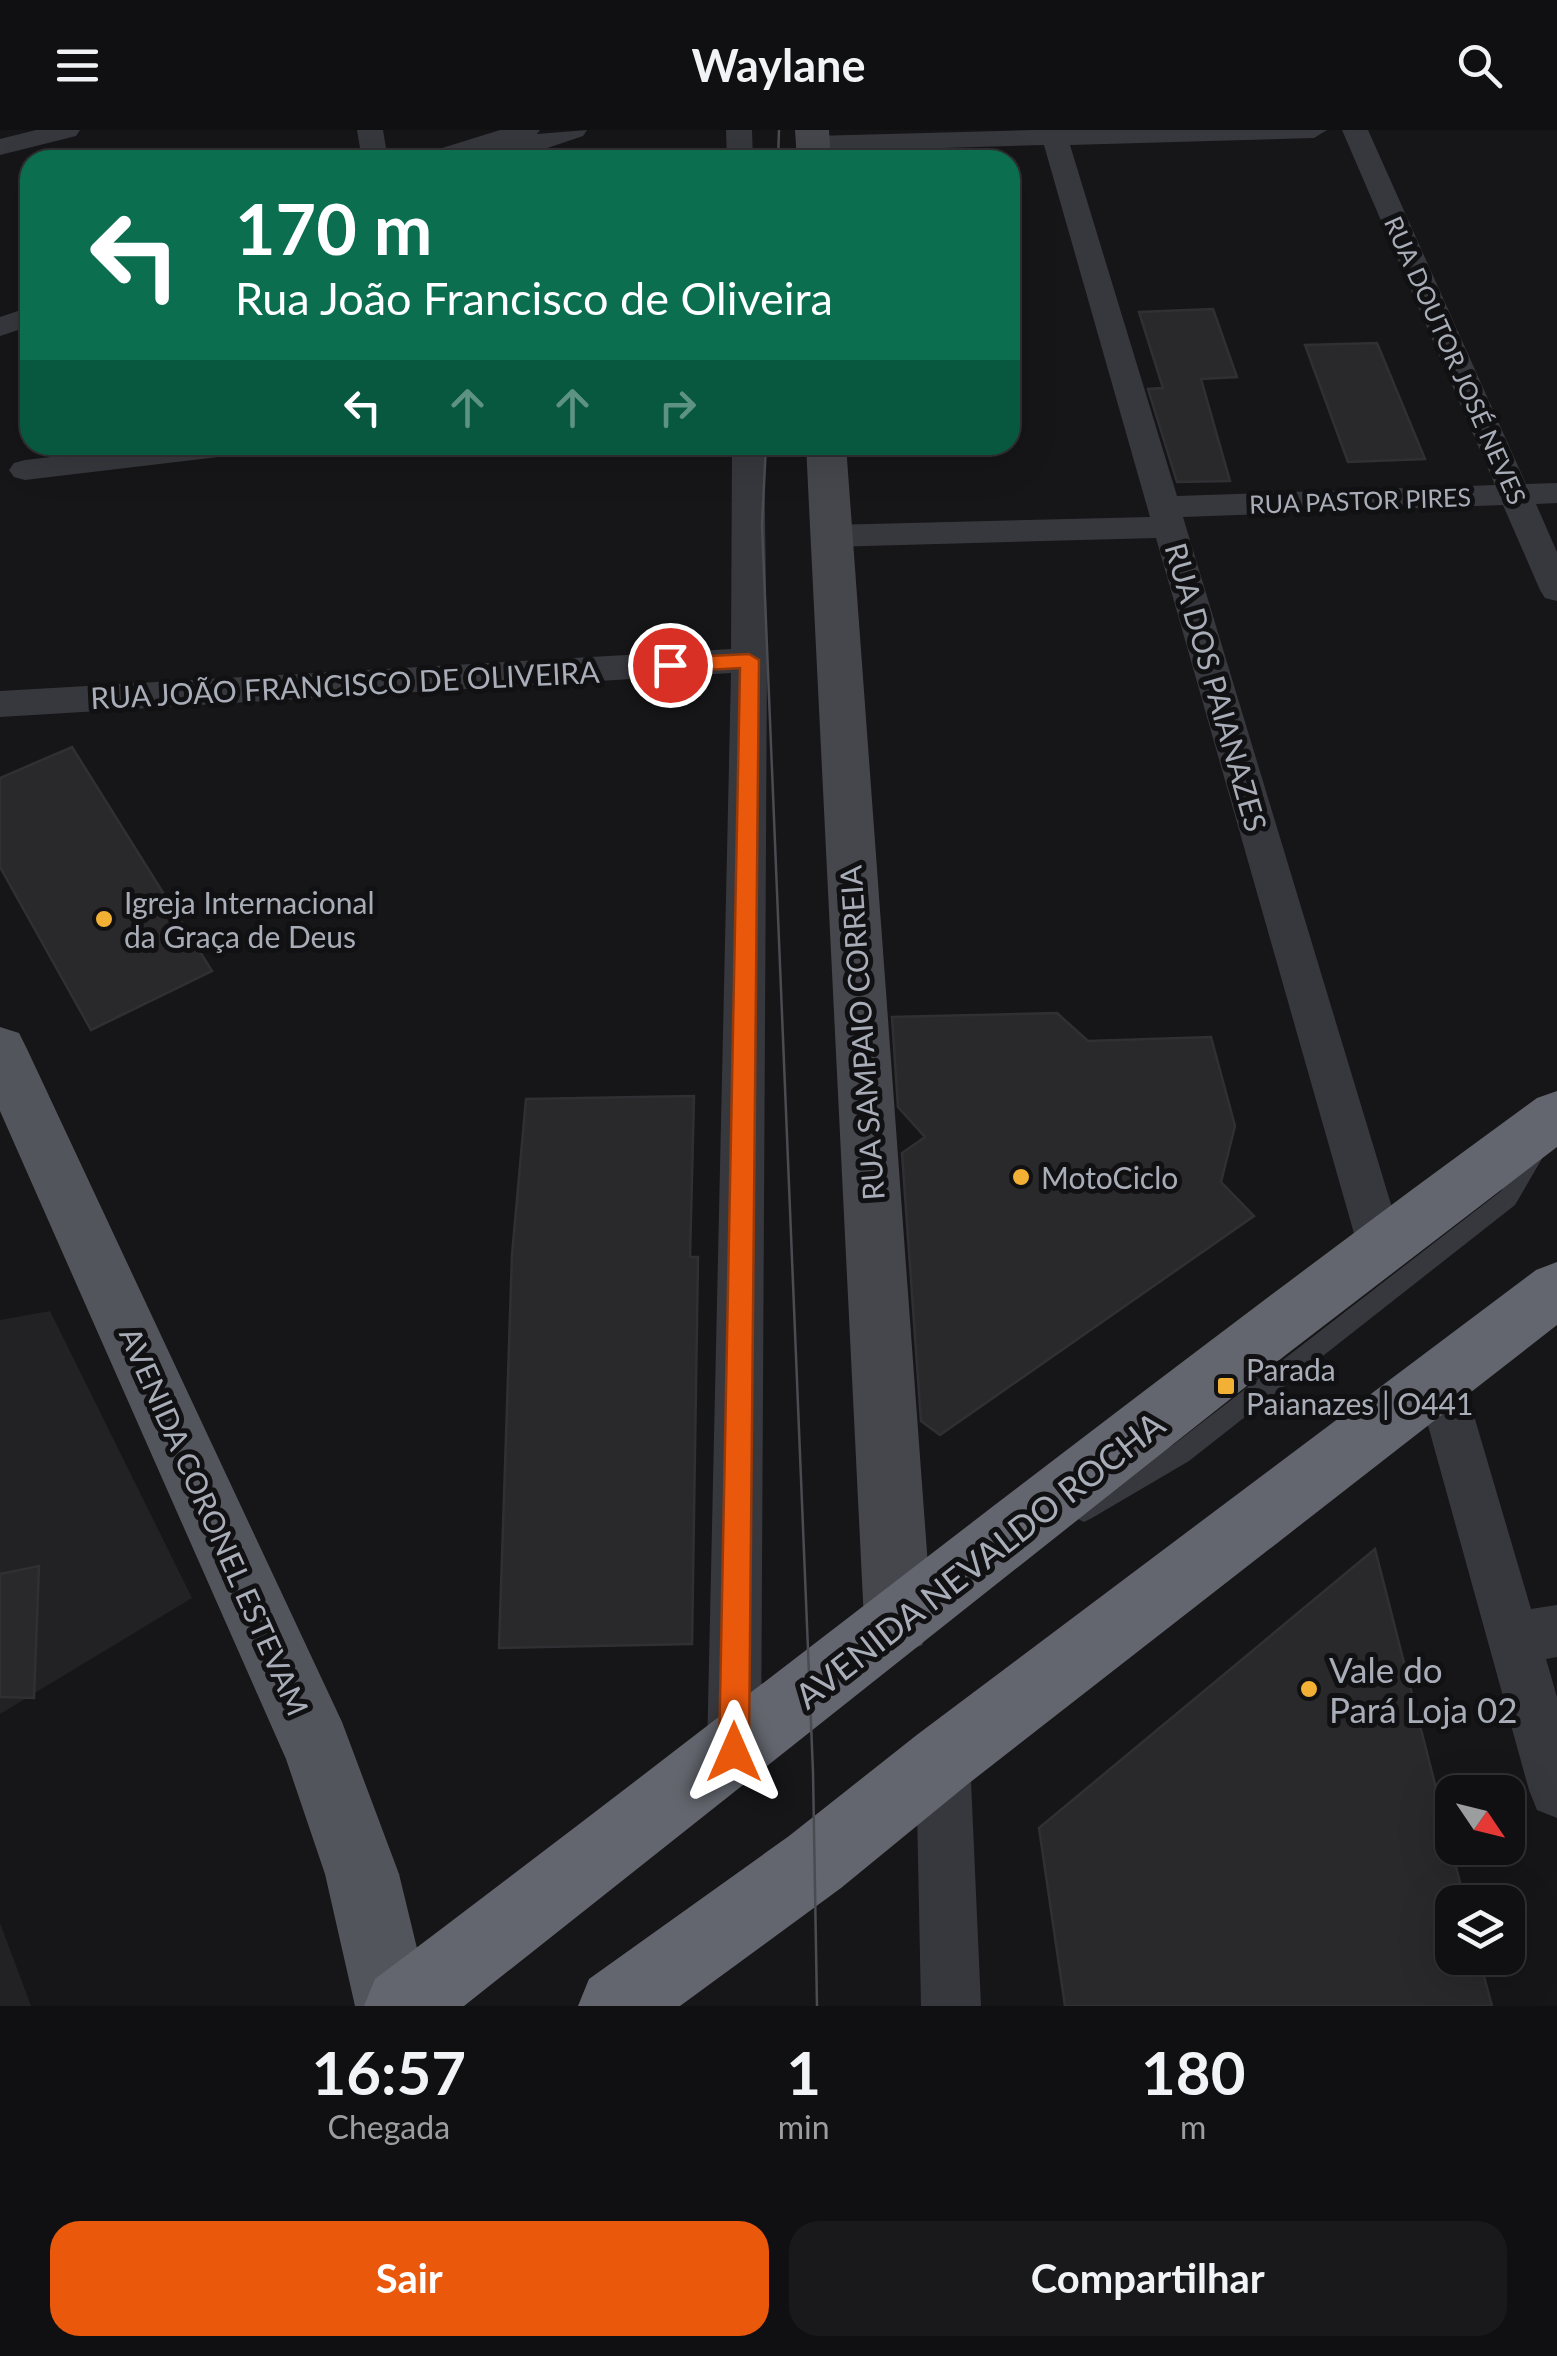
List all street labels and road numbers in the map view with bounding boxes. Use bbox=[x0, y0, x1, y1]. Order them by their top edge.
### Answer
street label: RUA DOUTOR JOSÉ NEVES bbox=[1379, 211, 1533, 509]
street label: RUA PASTOR PIRES bbox=[1249, 481, 1471, 519]
street label: RUA DOS PAIANAZES bbox=[1159, 539, 1275, 835]
street label: RUA JOÃO FRANCISCO DE OLIVEIRA bbox=[90, 653, 601, 715]
street label: RUA SAMPAIO CORREIA bbox=[831, 864, 891, 1202]
street label: AVENIDA CORONEL ESTEVAM bbox=[113, 1321, 317, 1721]
street label: AVENIDA NEVALDO ROCHA bbox=[786, 1402, 1172, 1716]

